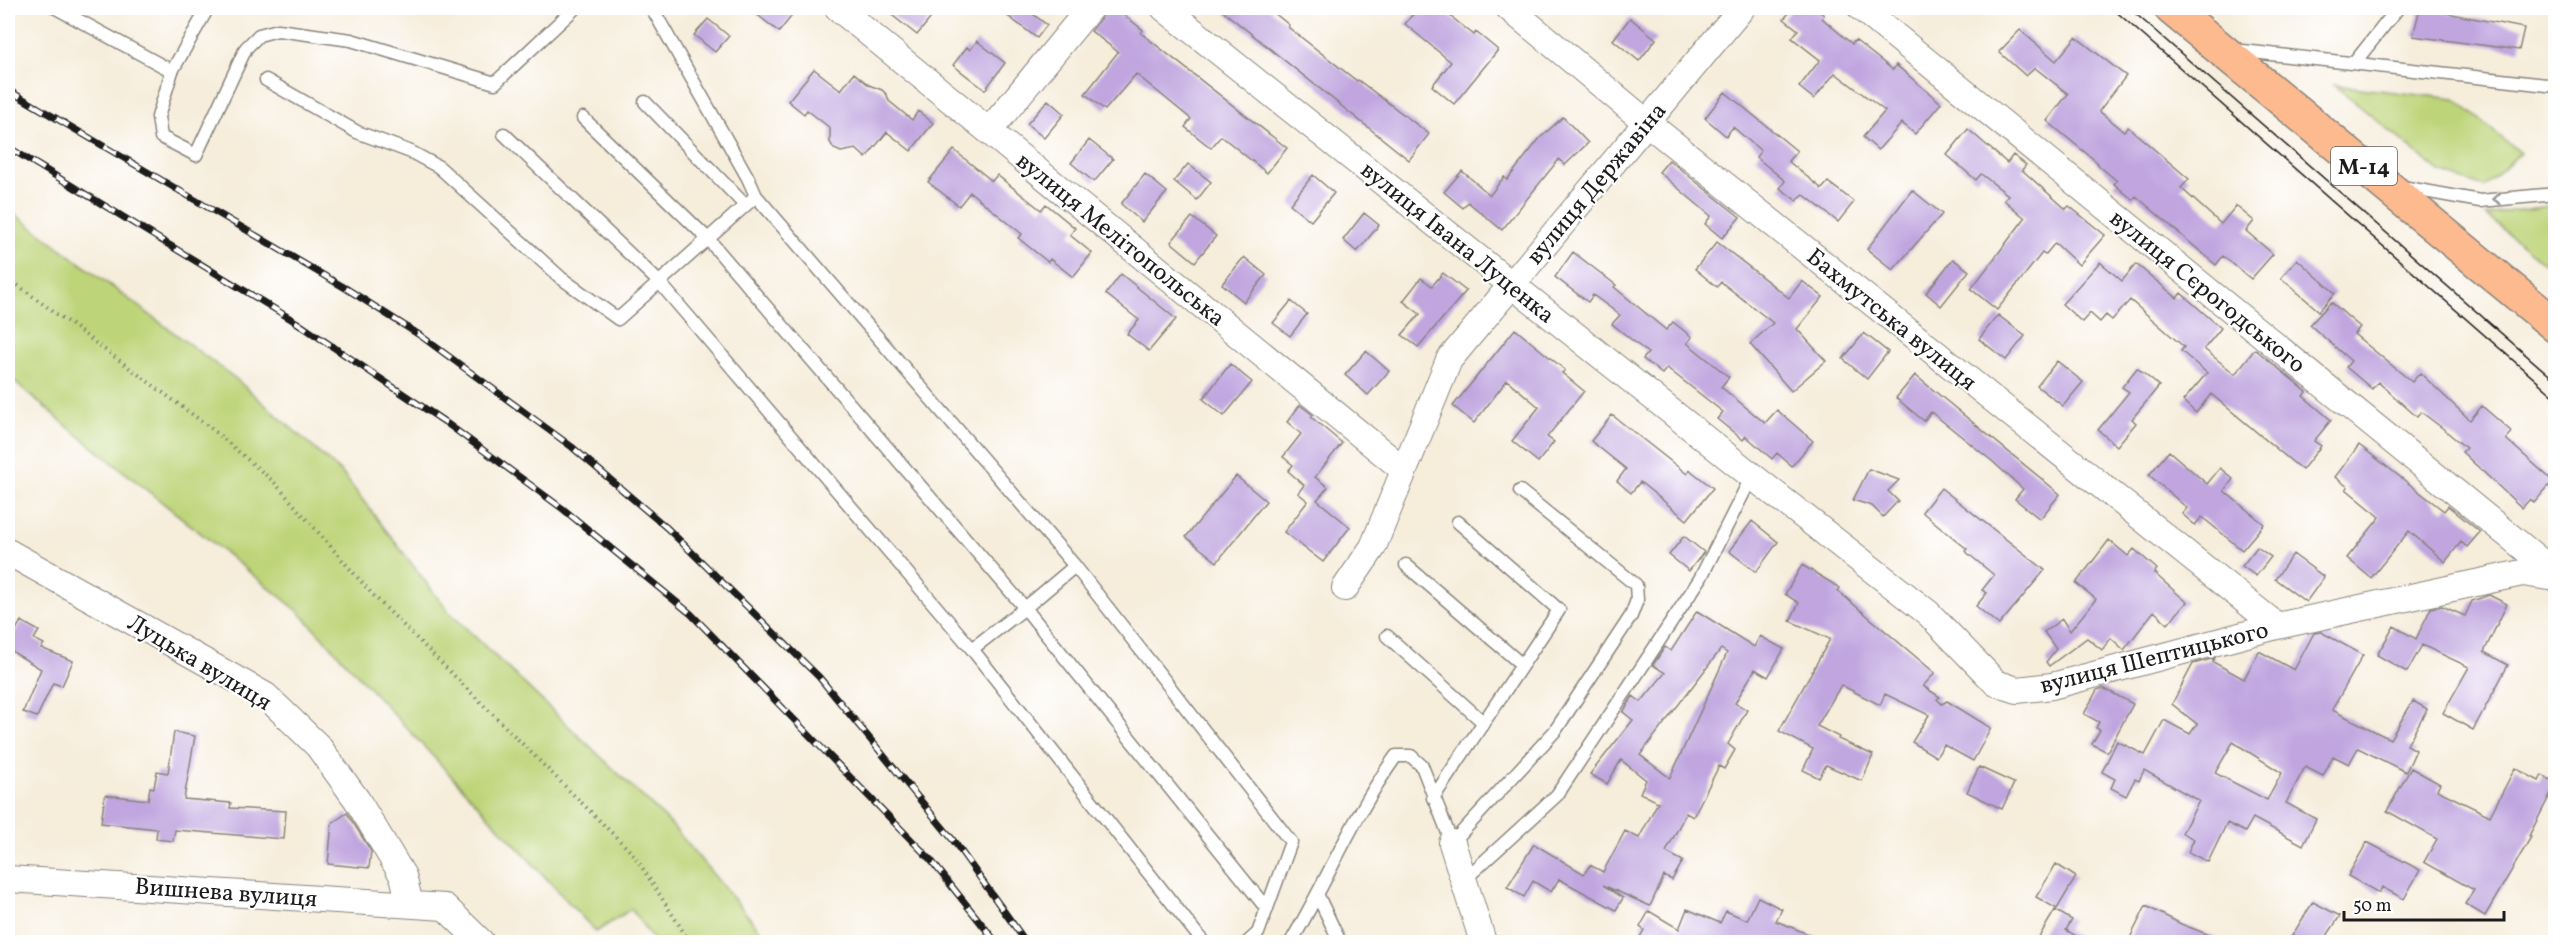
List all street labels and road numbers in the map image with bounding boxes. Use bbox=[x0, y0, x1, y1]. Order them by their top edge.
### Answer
street label: вулиця Державіна bbox=[1519, 96, 1676, 273]
street label: вулиця Мелітопольська bbox=[1008, 145, 1232, 336]
road number: М-14 bbox=[2331, 147, 2397, 185]
street label: вулиця Івана Луценка bbox=[1352, 154, 1561, 333]
street label: вулиця Сєрогодського bbox=[2101, 203, 2312, 382]
street label: Бахмутська вулиця bbox=[1798, 241, 1983, 400]
street label: Луцька вулиця bbox=[120, 607, 278, 720]
street label: вулиця Шептицького bbox=[2037, 614, 2272, 704]
street label: Вишнева вулиця bbox=[133, 871, 318, 917]

